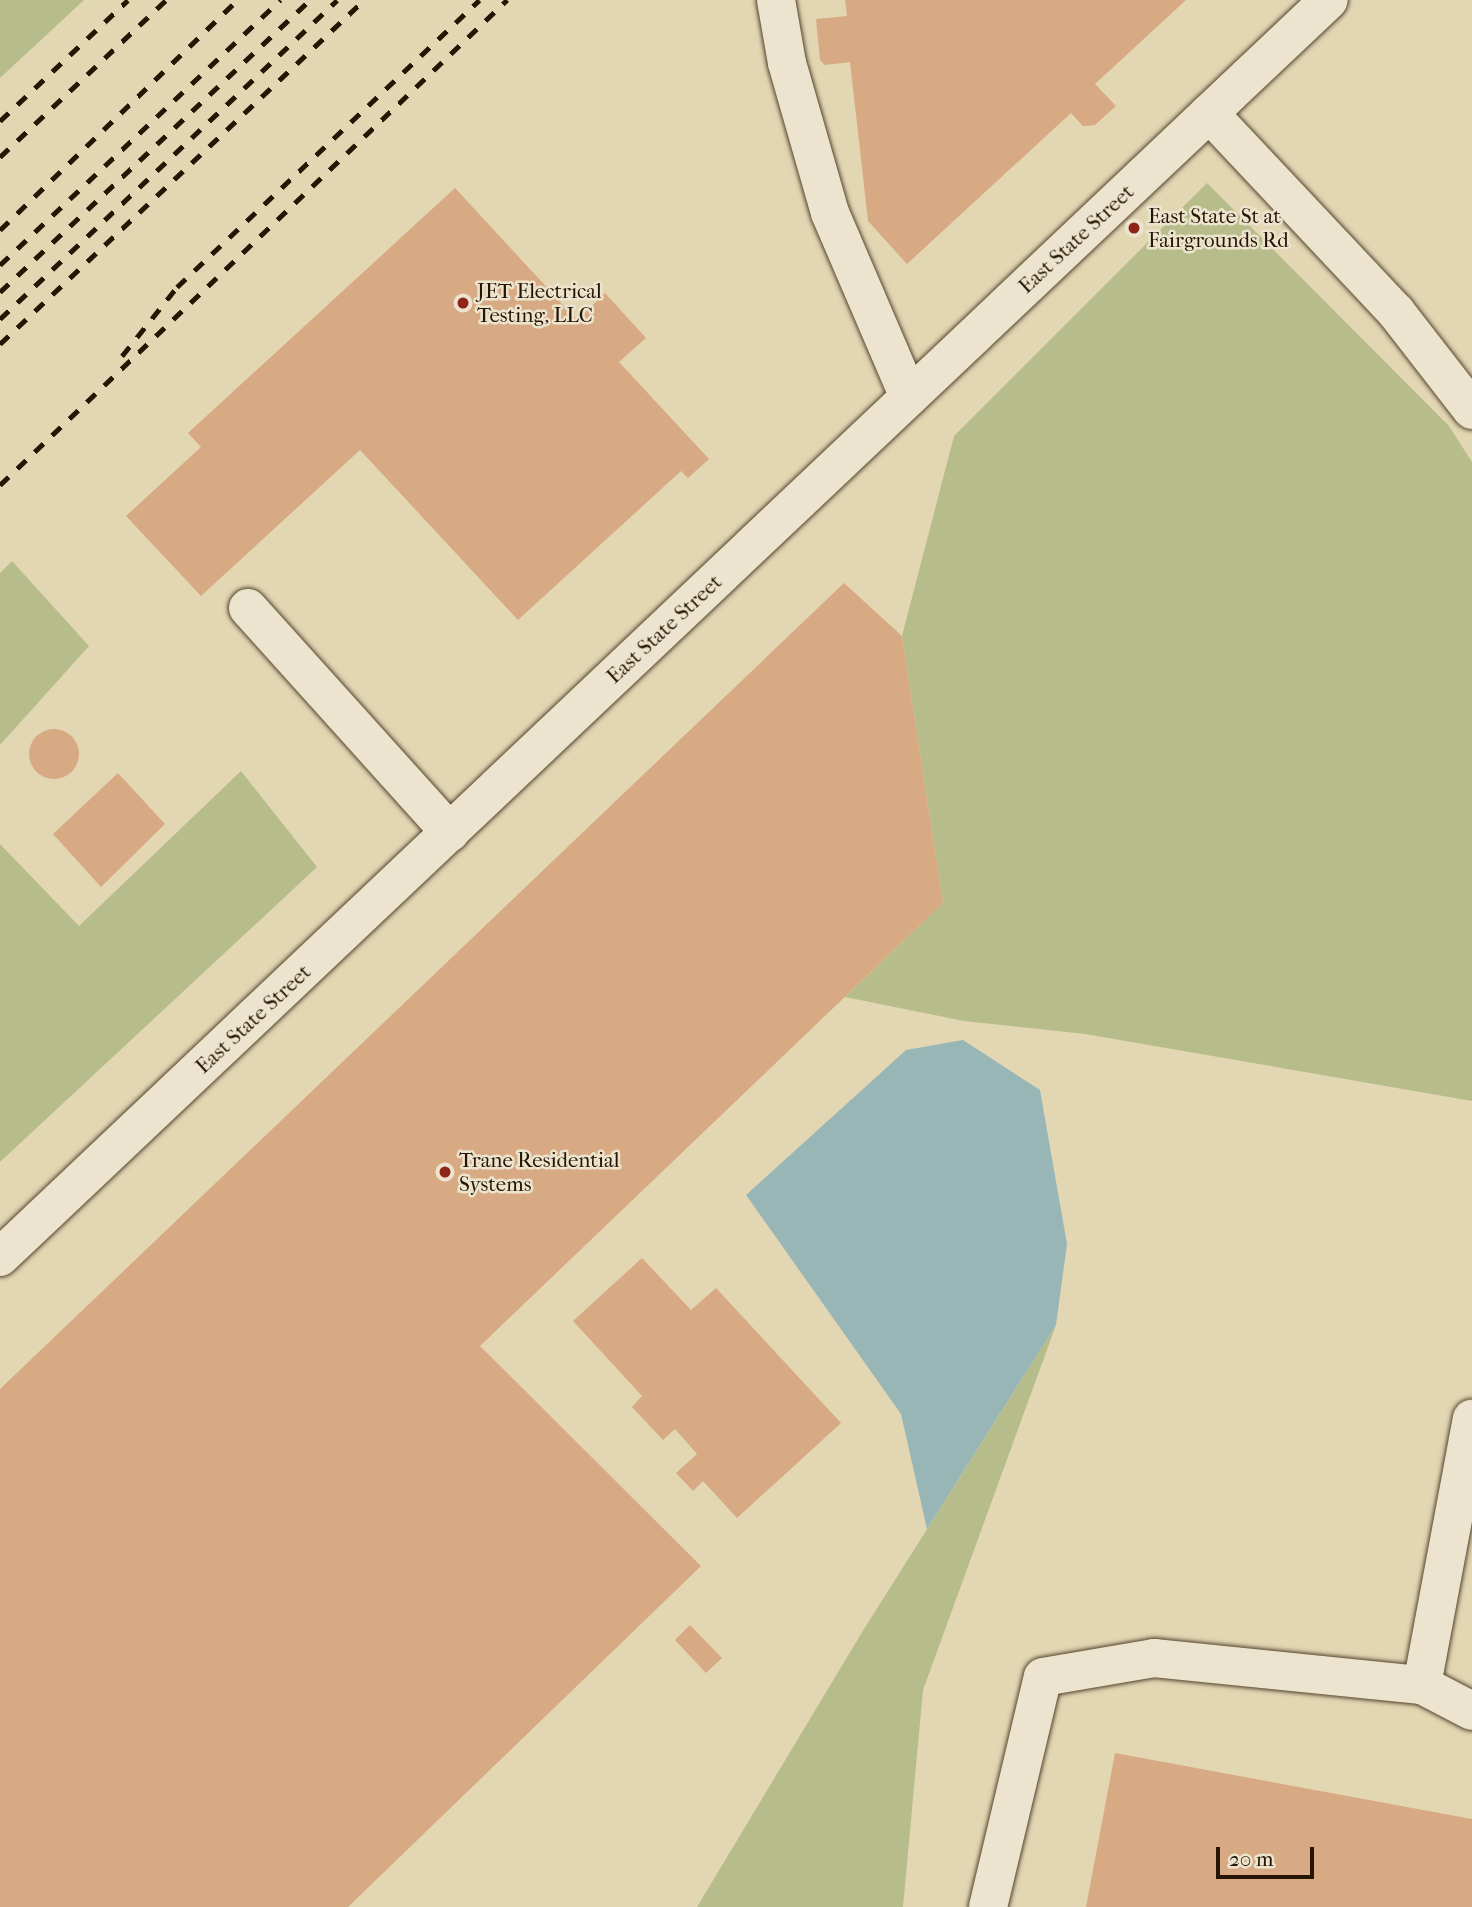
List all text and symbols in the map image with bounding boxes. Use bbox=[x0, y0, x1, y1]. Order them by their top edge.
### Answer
street label: East State Street bbox=[1013, 179, 1139, 299]
place label: East State St at Fairgrounds Rd bbox=[1148, 203, 1289, 253]
marker: East State St at Fairgrounds Rd bbox=[1126, 220, 1142, 236]
place label: JET Electrical Testing, LLC bbox=[477, 278, 602, 328]
marker: JET Electrical Testing, LLC bbox=[455, 295, 471, 311]
street label: East State Street bbox=[601, 569, 727, 689]
street label: East State Street bbox=[190, 959, 316, 1079]
place label: Trane Residential Systems bbox=[459, 1147, 620, 1197]
marker: Trane Residential Systems bbox=[437, 1164, 453, 1180]
scale bar bbox=[1220, 1834, 1318, 1878]
text: 20 m bbox=[1229, 1847, 1273, 1871]

